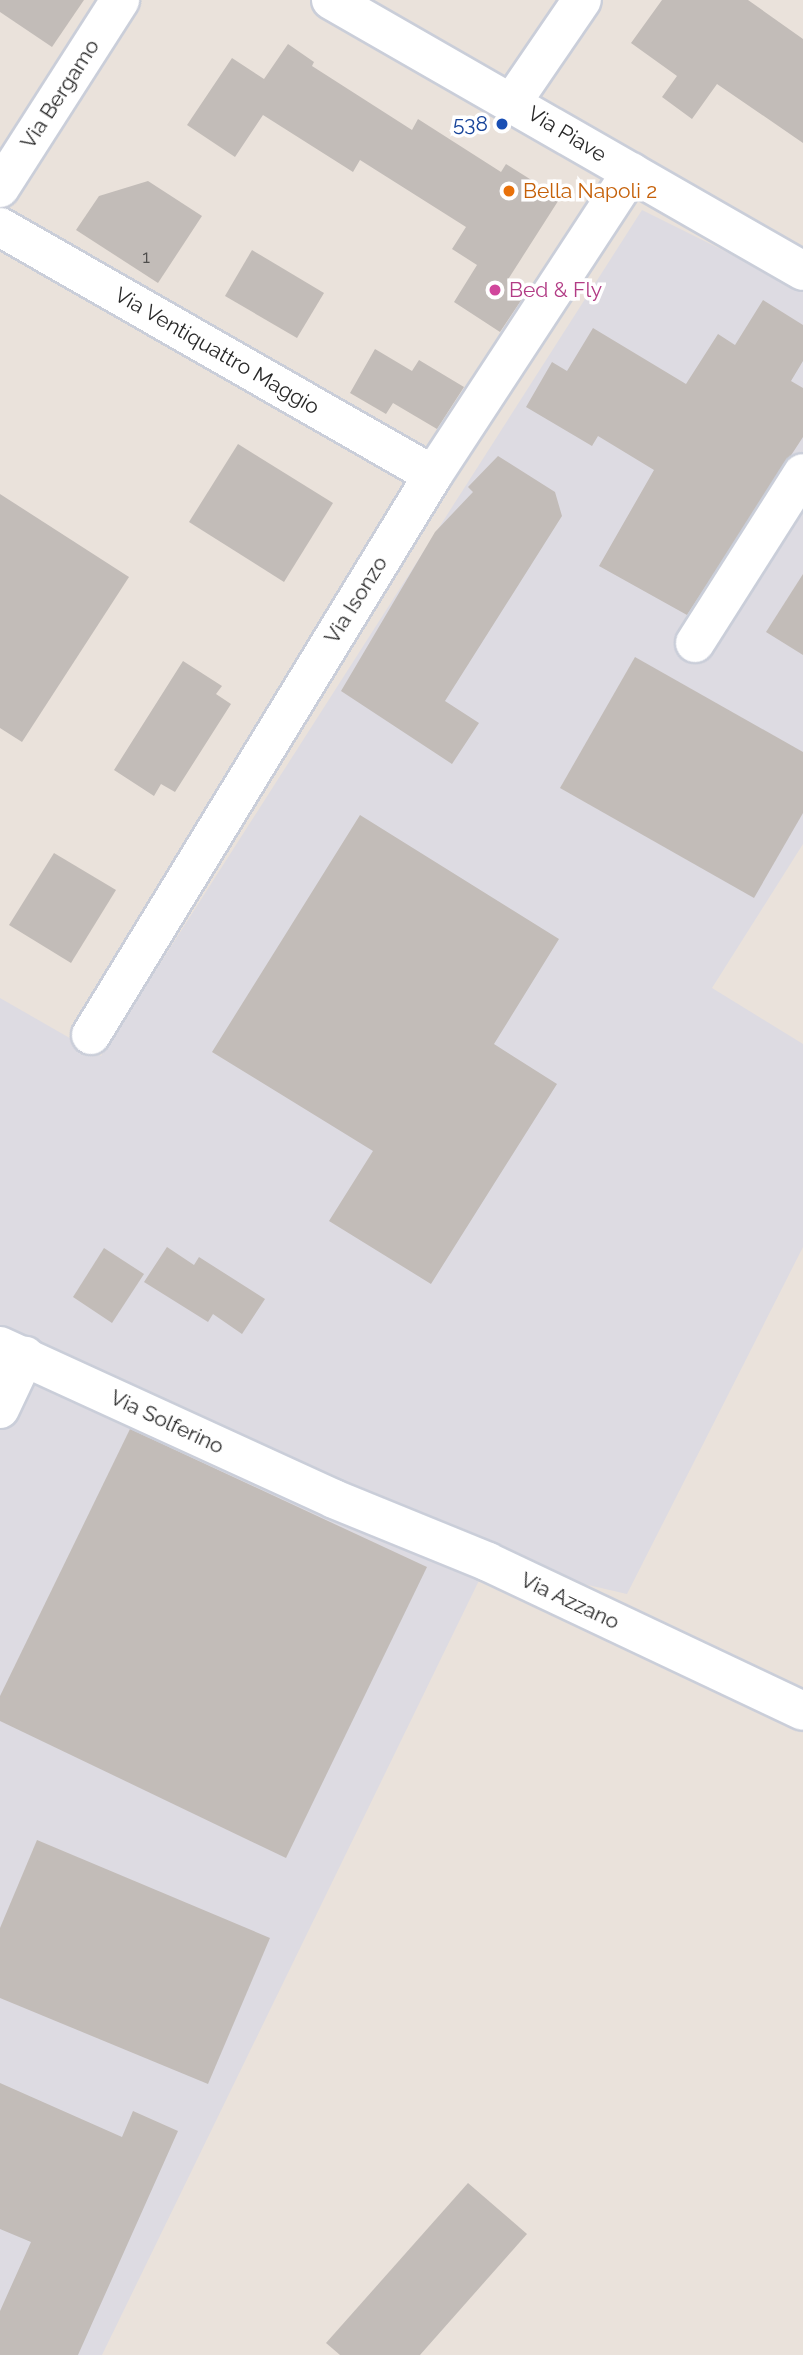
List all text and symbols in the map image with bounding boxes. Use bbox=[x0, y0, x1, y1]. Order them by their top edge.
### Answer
street label: Via Bergamo bbox=[15, 35, 105, 153]
street label: Via Piave bbox=[523, 101, 611, 167]
place label: 538 bbox=[453, 111, 488, 137]
marker: 538 bbox=[494, 116, 510, 132]
place label: Bella Napoli 2 bbox=[523, 178, 657, 204]
marker: Bella Napoli 2 bbox=[501, 183, 517, 199]
house number: 1 bbox=[142, 246, 150, 268]
place label: Bed & Fly bbox=[509, 277, 602, 303]
street label: Via Ventiquattro Maggio bbox=[110, 282, 324, 420]
marker: Bed & Fly bbox=[487, 282, 503, 298]
street label: Via Isonzo bbox=[319, 552, 393, 648]
street label: Via Solferino bbox=[106, 1385, 228, 1459]
street label: Via Azzano bbox=[516, 1567, 624, 1635]

